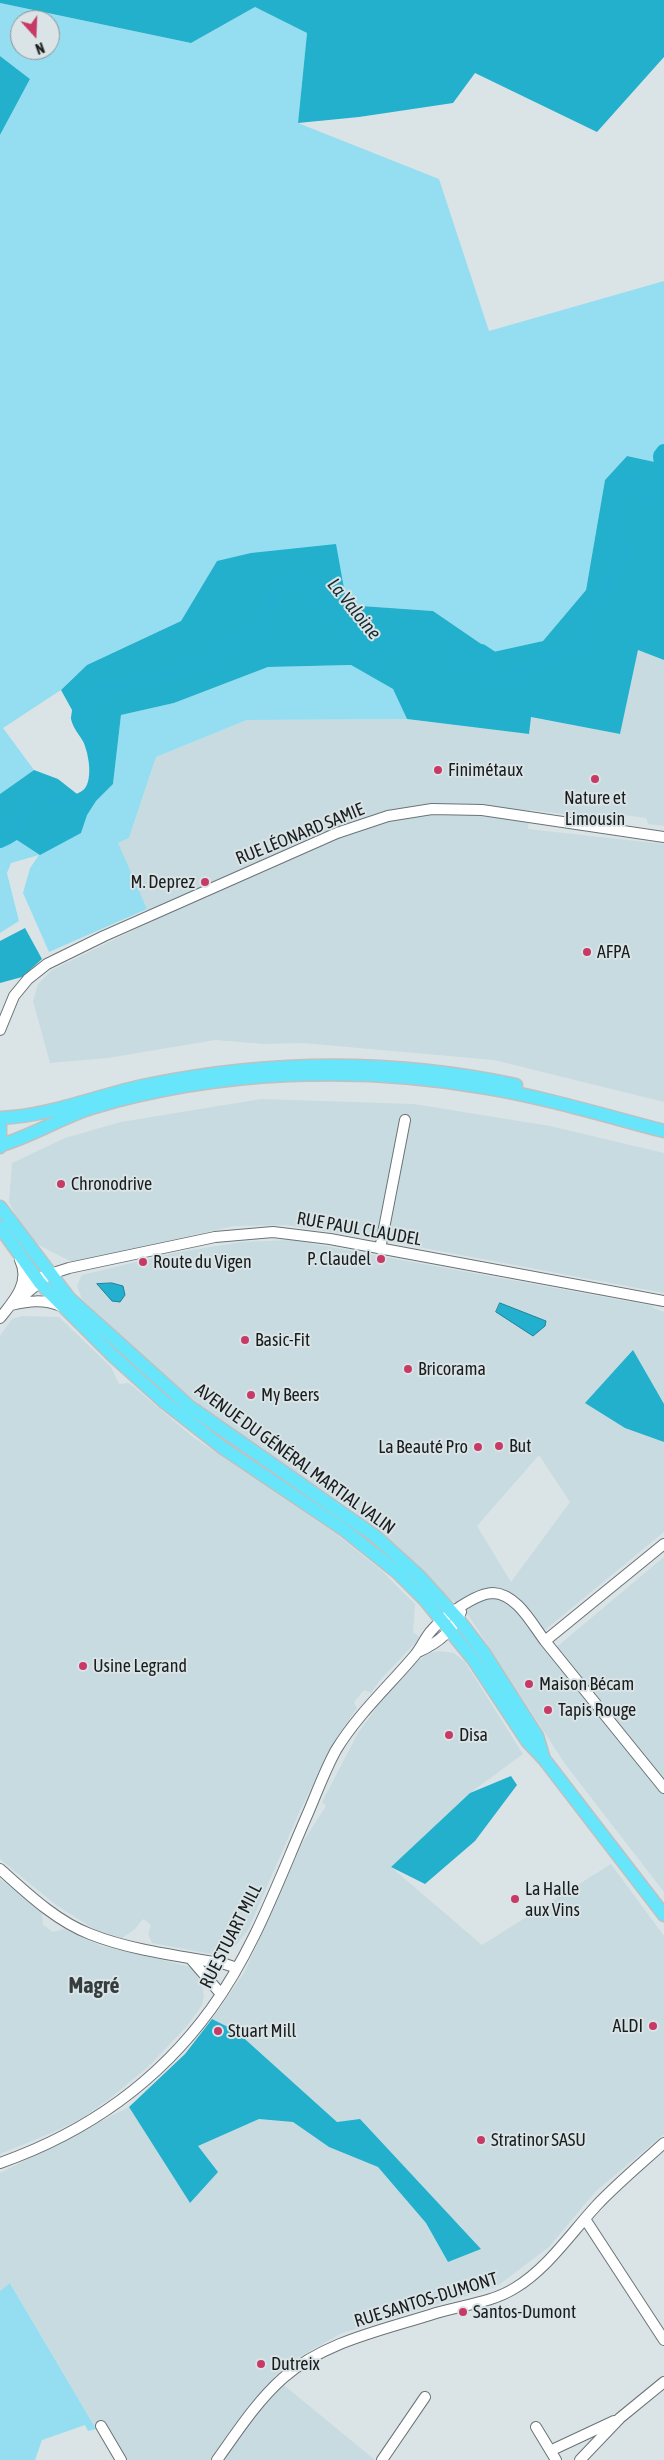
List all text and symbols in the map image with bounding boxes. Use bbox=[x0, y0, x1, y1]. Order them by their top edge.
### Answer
north arrow bbox=[10, 10, 60, 60]
text: N bbox=[33, 39, 46, 57]
water label: La Valoine bbox=[322, 574, 386, 644]
place label: Finimétaux bbox=[448, 759, 523, 781]
marker: Finimétaux bbox=[432, 764, 444, 776]
marker: Nature et Limousin bbox=[589, 773, 601, 785]
place label: Nature et Limousin bbox=[564, 787, 626, 830]
street label: RUE LÉONARD SAMIE bbox=[233, 798, 367, 870]
place label: M. Deprez bbox=[131, 871, 195, 893]
marker: M. Deprez bbox=[199, 876, 211, 888]
place label: AFPA bbox=[597, 941, 630, 963]
marker: AFPA bbox=[581, 946, 593, 958]
place label: Chronodrive bbox=[71, 1173, 152, 1195]
marker: Chronodrive bbox=[55, 1178, 67, 1190]
street label: RUE PAUL CLAUDEL bbox=[295, 1207, 423, 1251]
place label: P. Claudel bbox=[307, 1248, 371, 1270]
place label: Route du Vigen bbox=[153, 1251, 252, 1273]
marker: P. Claudel bbox=[375, 1253, 387, 1265]
marker: Route du Vigen bbox=[137, 1256, 149, 1268]
place label: Basic-Fit bbox=[255, 1329, 310, 1351]
marker: Basic-Fit bbox=[239, 1334, 251, 1346]
place label: Bricorama bbox=[418, 1358, 486, 1380]
marker: Bricorama bbox=[402, 1363, 414, 1375]
street label: AVENUE DU GÉNÉRAL MARTIAL VALIN bbox=[191, 1379, 399, 1539]
place label: My Beers bbox=[261, 1384, 319, 1406]
marker: My Beers bbox=[245, 1389, 257, 1401]
place label: But bbox=[509, 1435, 531, 1457]
place label: La Beauté Pro bbox=[378, 1436, 468, 1458]
marker: But bbox=[493, 1440, 505, 1452]
marker: La Beauté Pro bbox=[472, 1441, 484, 1453]
place label: Usine Legrand bbox=[93, 1655, 187, 1677]
marker: Usine Legrand bbox=[77, 1660, 89, 1672]
place label: Maison Bécam bbox=[539, 1673, 634, 1695]
marker: Maison Bécam bbox=[523, 1678, 535, 1690]
place label: Tapis Rouge bbox=[558, 1699, 636, 1721]
marker: Tapis Rouge bbox=[542, 1704, 554, 1716]
place label: Disa bbox=[459, 1724, 488, 1746]
marker: Disa bbox=[443, 1729, 455, 1741]
place label: La Halle aux Vins bbox=[525, 1878, 580, 1920]
street label: RUE STUART MILL bbox=[195, 1880, 267, 1992]
marker: La Halle aux Vins bbox=[509, 1893, 521, 1905]
district label: Magré bbox=[69, 1973, 119, 1999]
place label: ALDI bbox=[613, 2015, 643, 2037]
place label: Stuart Mill bbox=[228, 2020, 296, 2042]
marker: ALDI bbox=[647, 2020, 659, 2032]
marker: Stuart Mill bbox=[212, 2025, 224, 2037]
place label: Stratinor SASU bbox=[491, 2129, 586, 2151]
marker: Stratinor SASU bbox=[475, 2134, 487, 2146]
street label: RUE SANTOS-DUMONT bbox=[352, 2268, 500, 2332]
place label: Santos-Dumont bbox=[473, 2301, 576, 2323]
marker: Santos-Dumont bbox=[457, 2306, 469, 2318]
place label: Dutreix bbox=[271, 2353, 320, 2375]
marker: Dutreix bbox=[255, 2358, 267, 2370]

